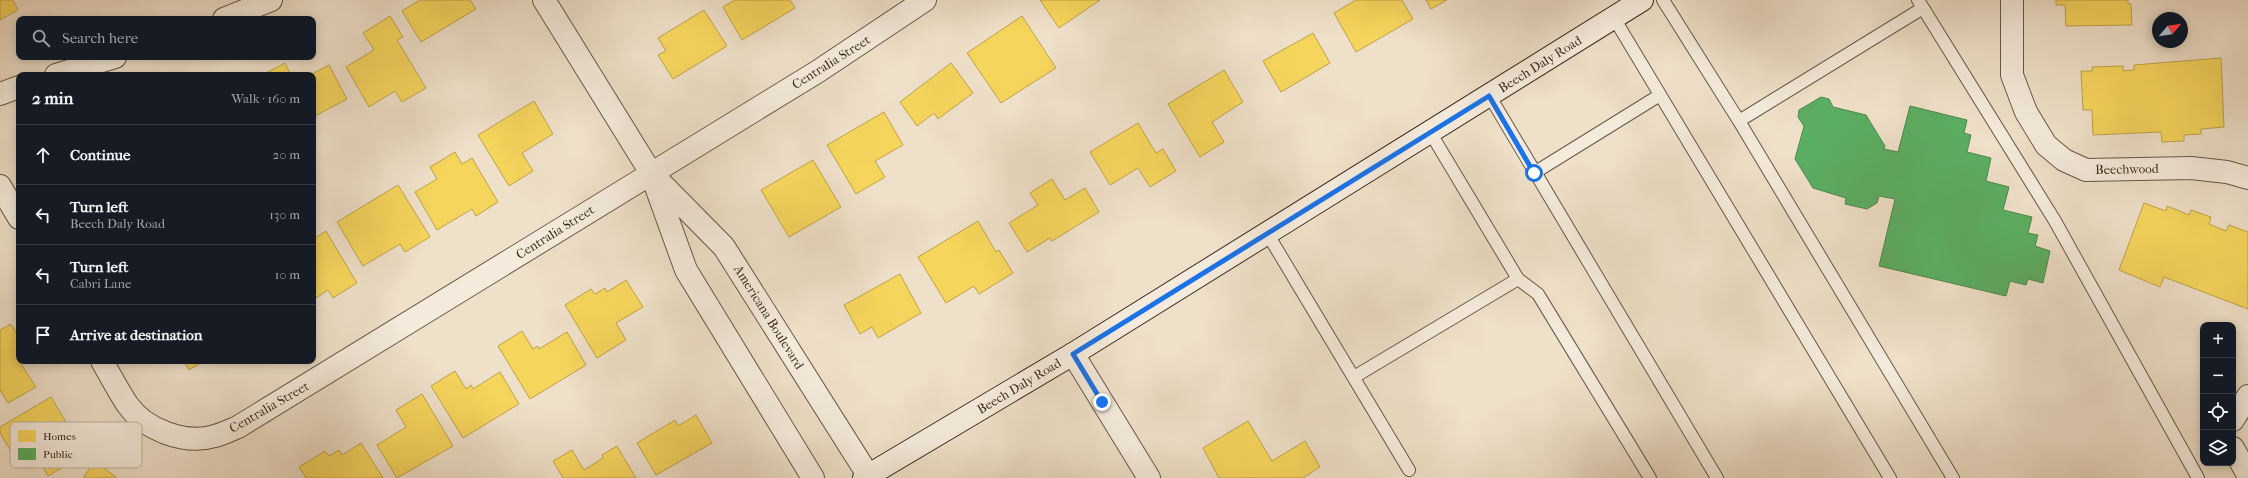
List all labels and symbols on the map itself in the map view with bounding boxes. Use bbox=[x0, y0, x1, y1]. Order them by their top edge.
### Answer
north arrow bbox=[2152, 12, 2188, 48]
street label: Centralia Street bbox=[789, 32, 873, 92]
street label: Beech Daly Road bbox=[1496, 32, 1585, 96]
street label: Beechwood bbox=[2095, 161, 2160, 177]
route start bbox=[1525, 164, 1543, 182]
street label: Centralia Street bbox=[513, 202, 597, 262]
street label: Americana Boulevard bbox=[730, 261, 808, 373]
street label: Beech Daly Road bbox=[974, 355, 1064, 417]
street label: Centralia Street bbox=[227, 378, 312, 436]
route end bbox=[1093, 393, 1111, 411]
legend bbox=[10, 422, 142, 468]
text: Homes bbox=[43, 430, 76, 443]
text: Public bbox=[43, 448, 73, 461]

